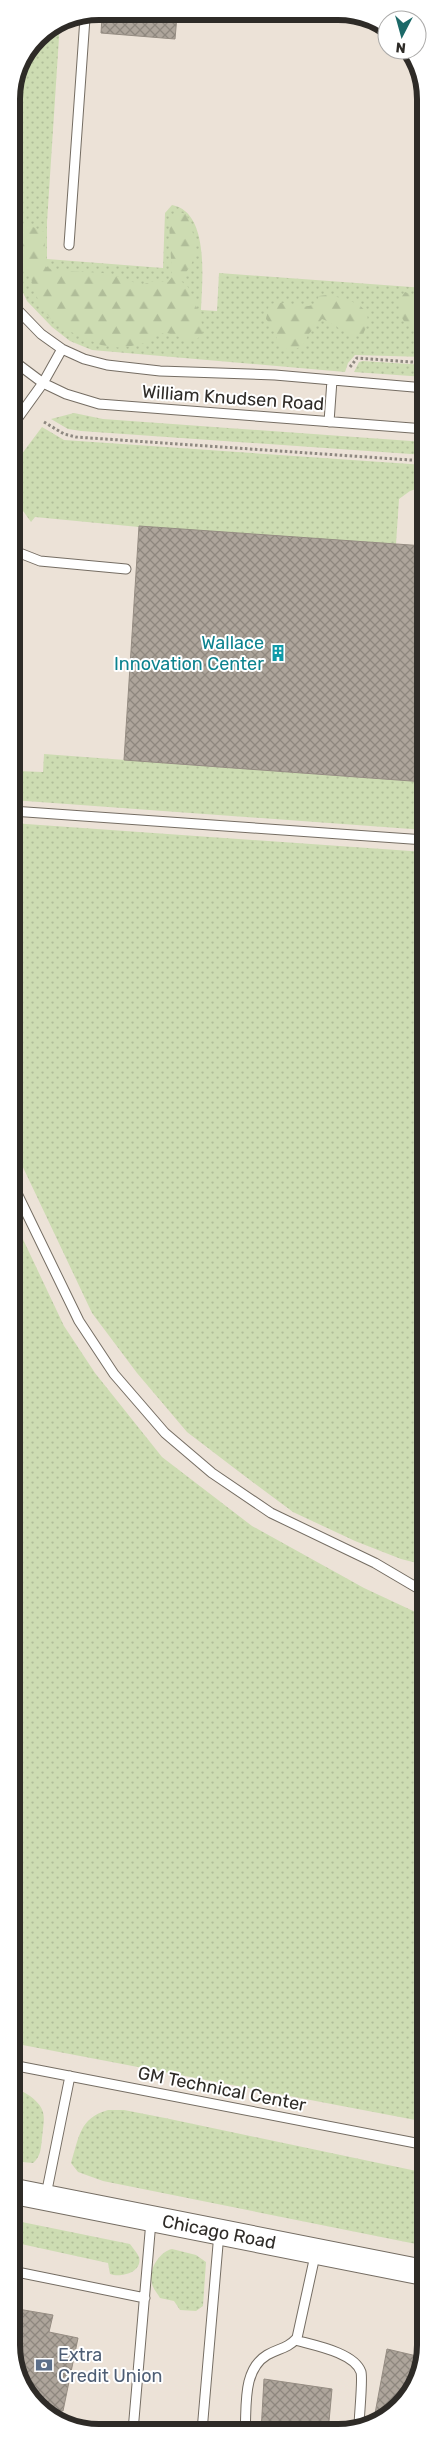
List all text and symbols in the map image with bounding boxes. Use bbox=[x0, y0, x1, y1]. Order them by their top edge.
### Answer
north arrow bbox=[377, 10, 427, 60]
text: N bbox=[395, 38, 407, 56]
street label: William Knudsen Road bbox=[141, 381, 325, 415]
place label: Wallace Innovation Center bbox=[114, 632, 264, 675]
building icon: Wallace Innovation Center bbox=[268, 643, 288, 663]
street label: GM Technical Center bbox=[136, 2062, 308, 2116]
street label: Chicago Road bbox=[160, 2210, 278, 2254]
place label: Extra Credit Union bbox=[58, 2344, 162, 2387]
bank icon: Extra Credit Union bbox=[34, 2355, 54, 2375]

